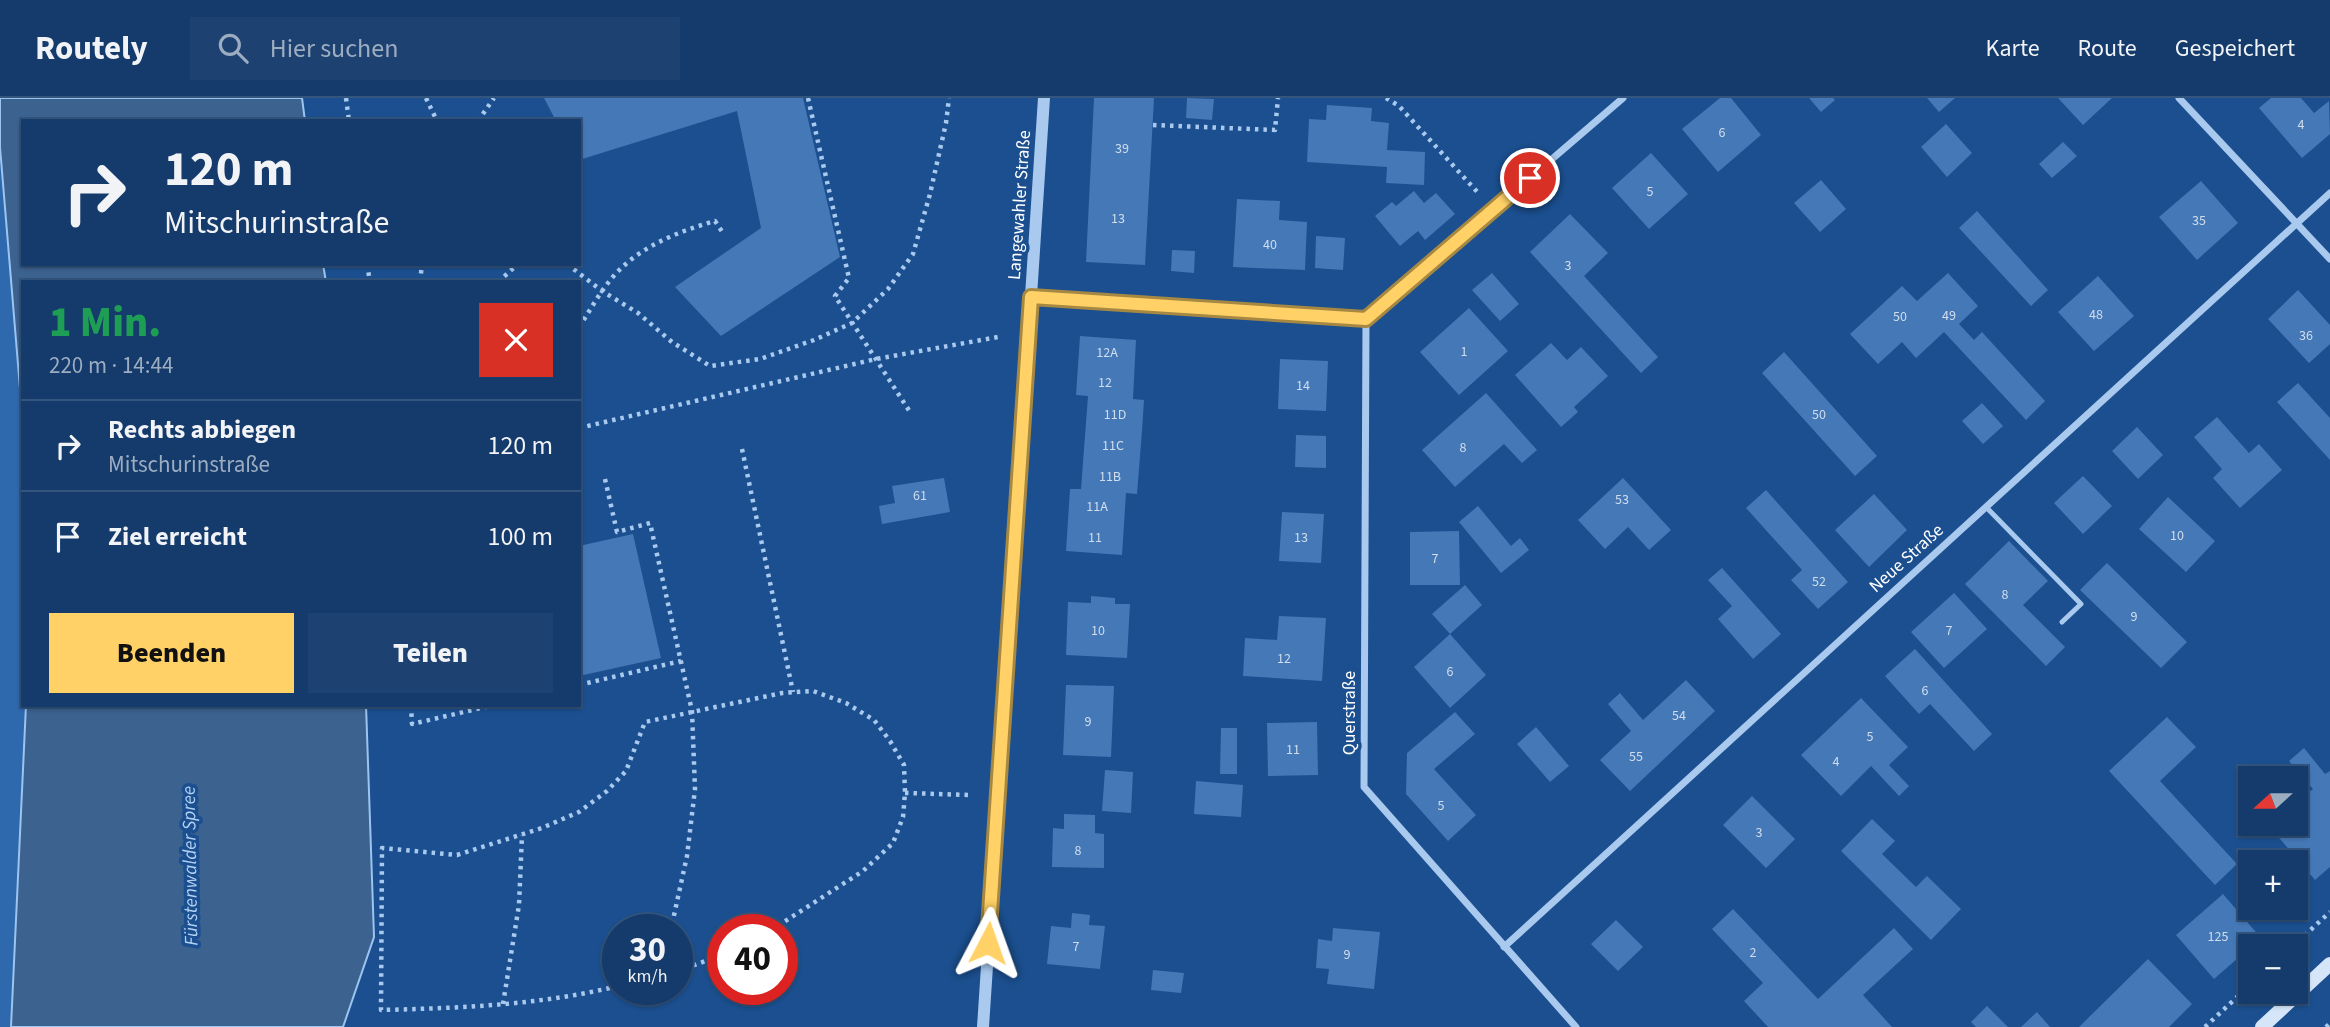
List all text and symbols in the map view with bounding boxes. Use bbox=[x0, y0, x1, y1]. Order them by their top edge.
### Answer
search box bbox=[190, 17, 680, 80]
text: Routely bbox=[35, 25, 148, 72]
icon: search bbox=[214, 29, 252, 67]
text: Hier suchen bbox=[270, 30, 398, 67]
text: Karte bbox=[1986, 31, 2040, 66]
text: Route bbox=[2078, 31, 2137, 66]
text: Gespeichert bbox=[2175, 31, 2295, 66]
house number: 4 bbox=[2298, 115, 2305, 135]
house number: 6 bbox=[1719, 123, 1726, 143]
street label: Langewahler Straße bbox=[1002, 129, 1037, 281]
text: 120 m bbox=[164, 135, 293, 205]
house number: 39 bbox=[1115, 139, 1129, 159]
icon: right bbox=[49, 147, 140, 238]
pin bbox=[1500, 148, 1560, 208]
icon: arrive bbox=[1511, 159, 1549, 197]
house number: 5 bbox=[1647, 182, 1654, 202]
text: Mitschurinstraße bbox=[164, 200, 389, 246]
house number: 13 bbox=[1111, 209, 1125, 229]
house number: 35 bbox=[2192, 211, 2206, 231]
house number: 40 bbox=[1263, 235, 1277, 255]
house number: 3 bbox=[1565, 256, 1572, 276]
text: 1 Min. bbox=[49, 293, 161, 353]
button: close bbox=[479, 303, 553, 377]
house number: 48 bbox=[2089, 305, 2103, 325]
house number: 49 bbox=[1942, 306, 1956, 326]
house number: 50 bbox=[1893, 307, 1907, 327]
house number: 36 bbox=[2299, 326, 2313, 346]
house number: 1 bbox=[1461, 342, 1468, 362]
house number: 12A bbox=[1096, 343, 1118, 363]
text: 220 m · 14:44 bbox=[49, 349, 173, 382]
house number: 12 bbox=[1098, 373, 1112, 393]
house number: 14 bbox=[1296, 376, 1310, 396]
house number: 11D bbox=[1104, 405, 1126, 425]
house number: 50 bbox=[1812, 405, 1826, 425]
text: Rechts abbiegen bbox=[108, 411, 296, 448]
icon: right bbox=[49, 427, 87, 465]
text: 120 m bbox=[487, 427, 553, 464]
house number: 11C bbox=[1102, 436, 1124, 456]
house number: 8 bbox=[1460, 438, 1467, 458]
text: Mitschurinstraße bbox=[108, 448, 270, 481]
house number: 11B bbox=[1099, 467, 1121, 487]
house number: 61 bbox=[913, 486, 927, 506]
house number: 53 bbox=[1615, 490, 1629, 510]
house number: 11A bbox=[1086, 497, 1108, 517]
icon: arrive bbox=[49, 518, 87, 556]
text: Ziel erreicht bbox=[108, 518, 247, 555]
text: 100 m bbox=[487, 518, 553, 555]
street label: Neue Straße bbox=[1864, 518, 1949, 599]
house number: 10 bbox=[2170, 526, 2184, 546]
house number: 11 bbox=[1088, 528, 1102, 548]
house number: 13 bbox=[1294, 528, 1308, 548]
house number: 7 bbox=[1432, 549, 1439, 569]
house number: 52 bbox=[1812, 572, 1826, 592]
house number: 8 bbox=[2002, 585, 2009, 605]
house number: 9 bbox=[2131, 607, 2138, 627]
button: Beenden bbox=[49, 613, 294, 693]
button: Teilen bbox=[308, 613, 553, 693]
house number: 10 bbox=[1091, 621, 1105, 641]
house number: 7 bbox=[1946, 621, 1953, 641]
house number: 12 bbox=[1277, 649, 1291, 669]
house number: 6 bbox=[1447, 662, 1454, 682]
street label: Querstraße bbox=[1337, 671, 1362, 755]
house number: 6 bbox=[1922, 681, 1929, 701]
house number: 54 bbox=[1672, 706, 1686, 726]
house number: 9 bbox=[1085, 712, 1092, 732]
house number: 5 bbox=[1867, 727, 1874, 747]
house number: 11 bbox=[1286, 740, 1300, 760]
house number: 55 bbox=[1629, 747, 1643, 767]
house number: 4 bbox=[1833, 752, 1840, 772]
north arrow bbox=[2238, 766, 2308, 836]
map controls bbox=[2238, 766, 2308, 1004]
water label: Fürstenwalder Spree bbox=[176, 786, 205, 946]
house number: 5 bbox=[1438, 796, 1445, 816]
house number: 3 bbox=[1756, 823, 1763, 843]
house number: 8 bbox=[1075, 841, 1082, 861]
button: + bbox=[2238, 850, 2308, 920]
position arrow bbox=[951, 906, 1025, 980]
speed limit sign: 40 bbox=[707, 914, 798, 1005]
text: 30 bbox=[629, 925, 666, 975]
house number: 125 bbox=[2208, 927, 2228, 947]
button: − bbox=[2238, 934, 2308, 1004]
house number: 7 bbox=[1073, 937, 1080, 957]
house number: 2 bbox=[1750, 943, 1757, 963]
house number: 9 bbox=[1344, 945, 1351, 965]
text: km/h bbox=[628, 964, 667, 989]

